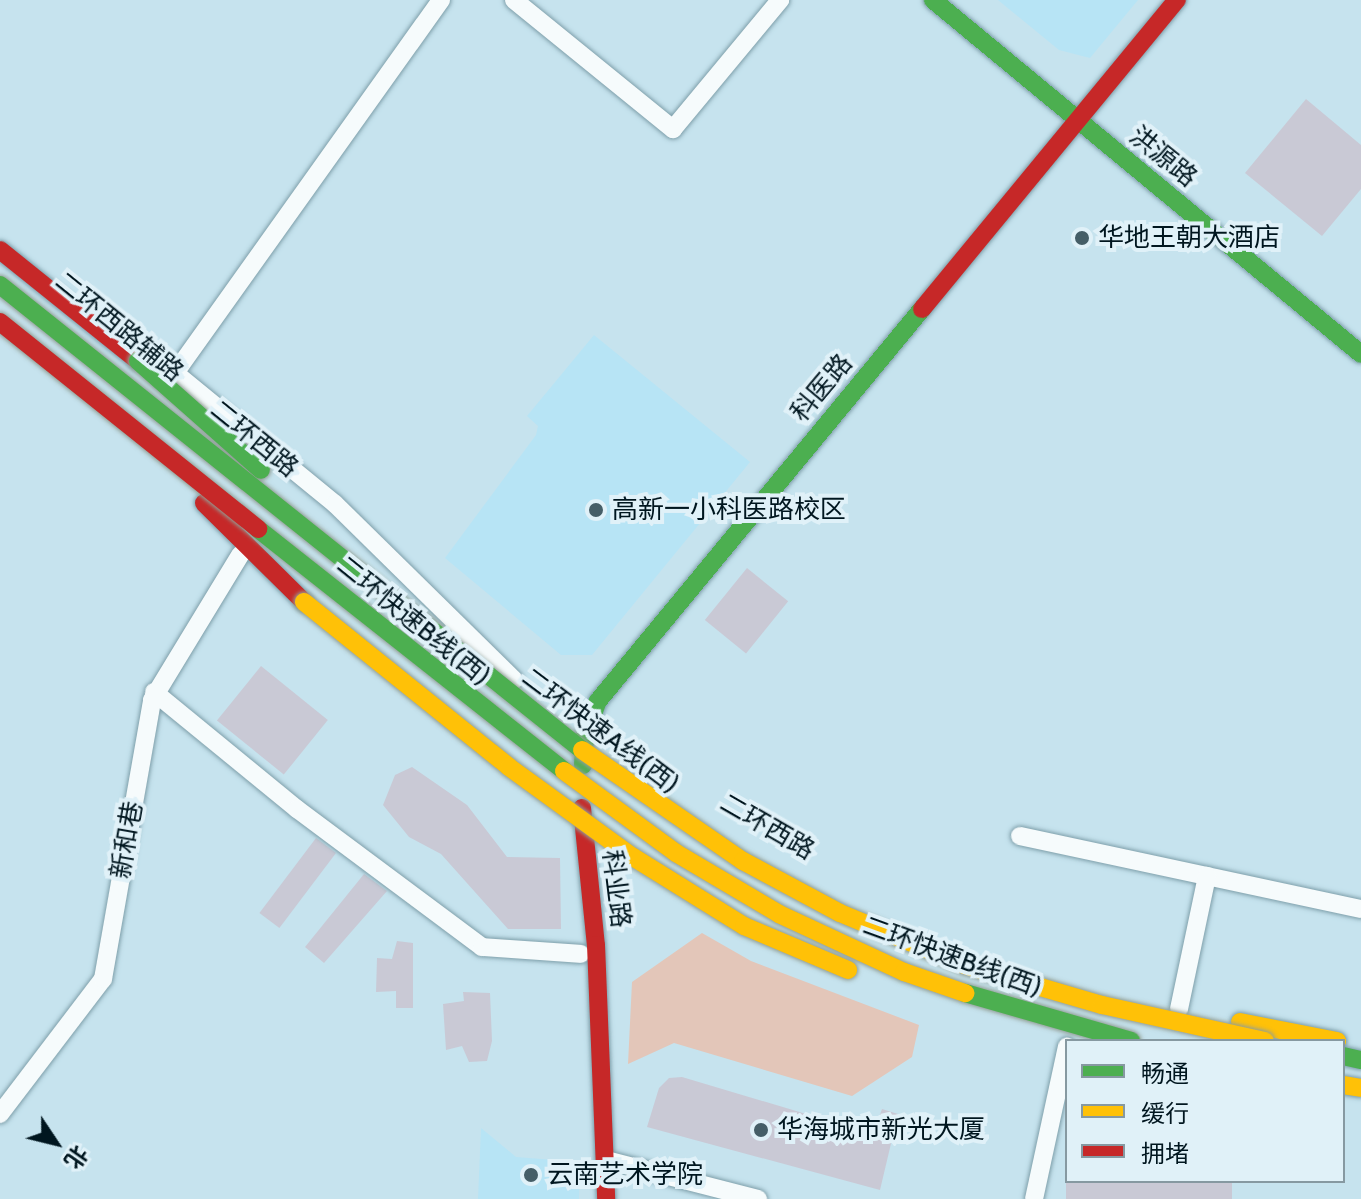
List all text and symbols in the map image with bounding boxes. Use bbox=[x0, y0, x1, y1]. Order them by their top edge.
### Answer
street label: 洪源路 bbox=[1123, 120, 1203, 194]
place label: 华地王朝大酒店 bbox=[1098, 222, 1280, 254]
marker: 华地王朝大酒店 bbox=[1073, 229, 1091, 247]
street label: 二环西路辅路 bbox=[49, 266, 189, 388]
street label: 科医路 bbox=[785, 348, 859, 428]
street label: 二环西路 bbox=[204, 394, 304, 484]
place label: 高新一小科医路校区 bbox=[612, 494, 846, 526]
marker: 高新一小科医路校区 bbox=[587, 501, 605, 519]
street label: 二环快速B线(西) bbox=[330, 550, 496, 692]
street label: 二环快速A线(西) bbox=[515, 662, 685, 800]
street label: 二环西路 bbox=[714, 787, 820, 867]
street label: 新和巷 bbox=[105, 799, 149, 881]
street label: 科业路 bbox=[596, 848, 636, 930]
street label: 二环快速B线(西) bbox=[858, 910, 1046, 1004]
legend bbox=[1065, 1039, 1345, 1183]
text: 畅通 bbox=[1141, 1059, 1189, 1088]
text: 缓行 bbox=[1141, 1099, 1189, 1128]
north arrow bbox=[16, 1103, 96, 1183]
place label: 华海城市新光大厦 bbox=[777, 1114, 985, 1146]
marker: 华海城市新光大厦 bbox=[752, 1121, 770, 1139]
text: 拥堵 bbox=[1141, 1139, 1189, 1168]
text: 北 bbox=[59, 1140, 93, 1174]
place label: 云南艺术学院 bbox=[547, 1159, 703, 1191]
marker: 云南艺术学院 bbox=[522, 1166, 540, 1184]

